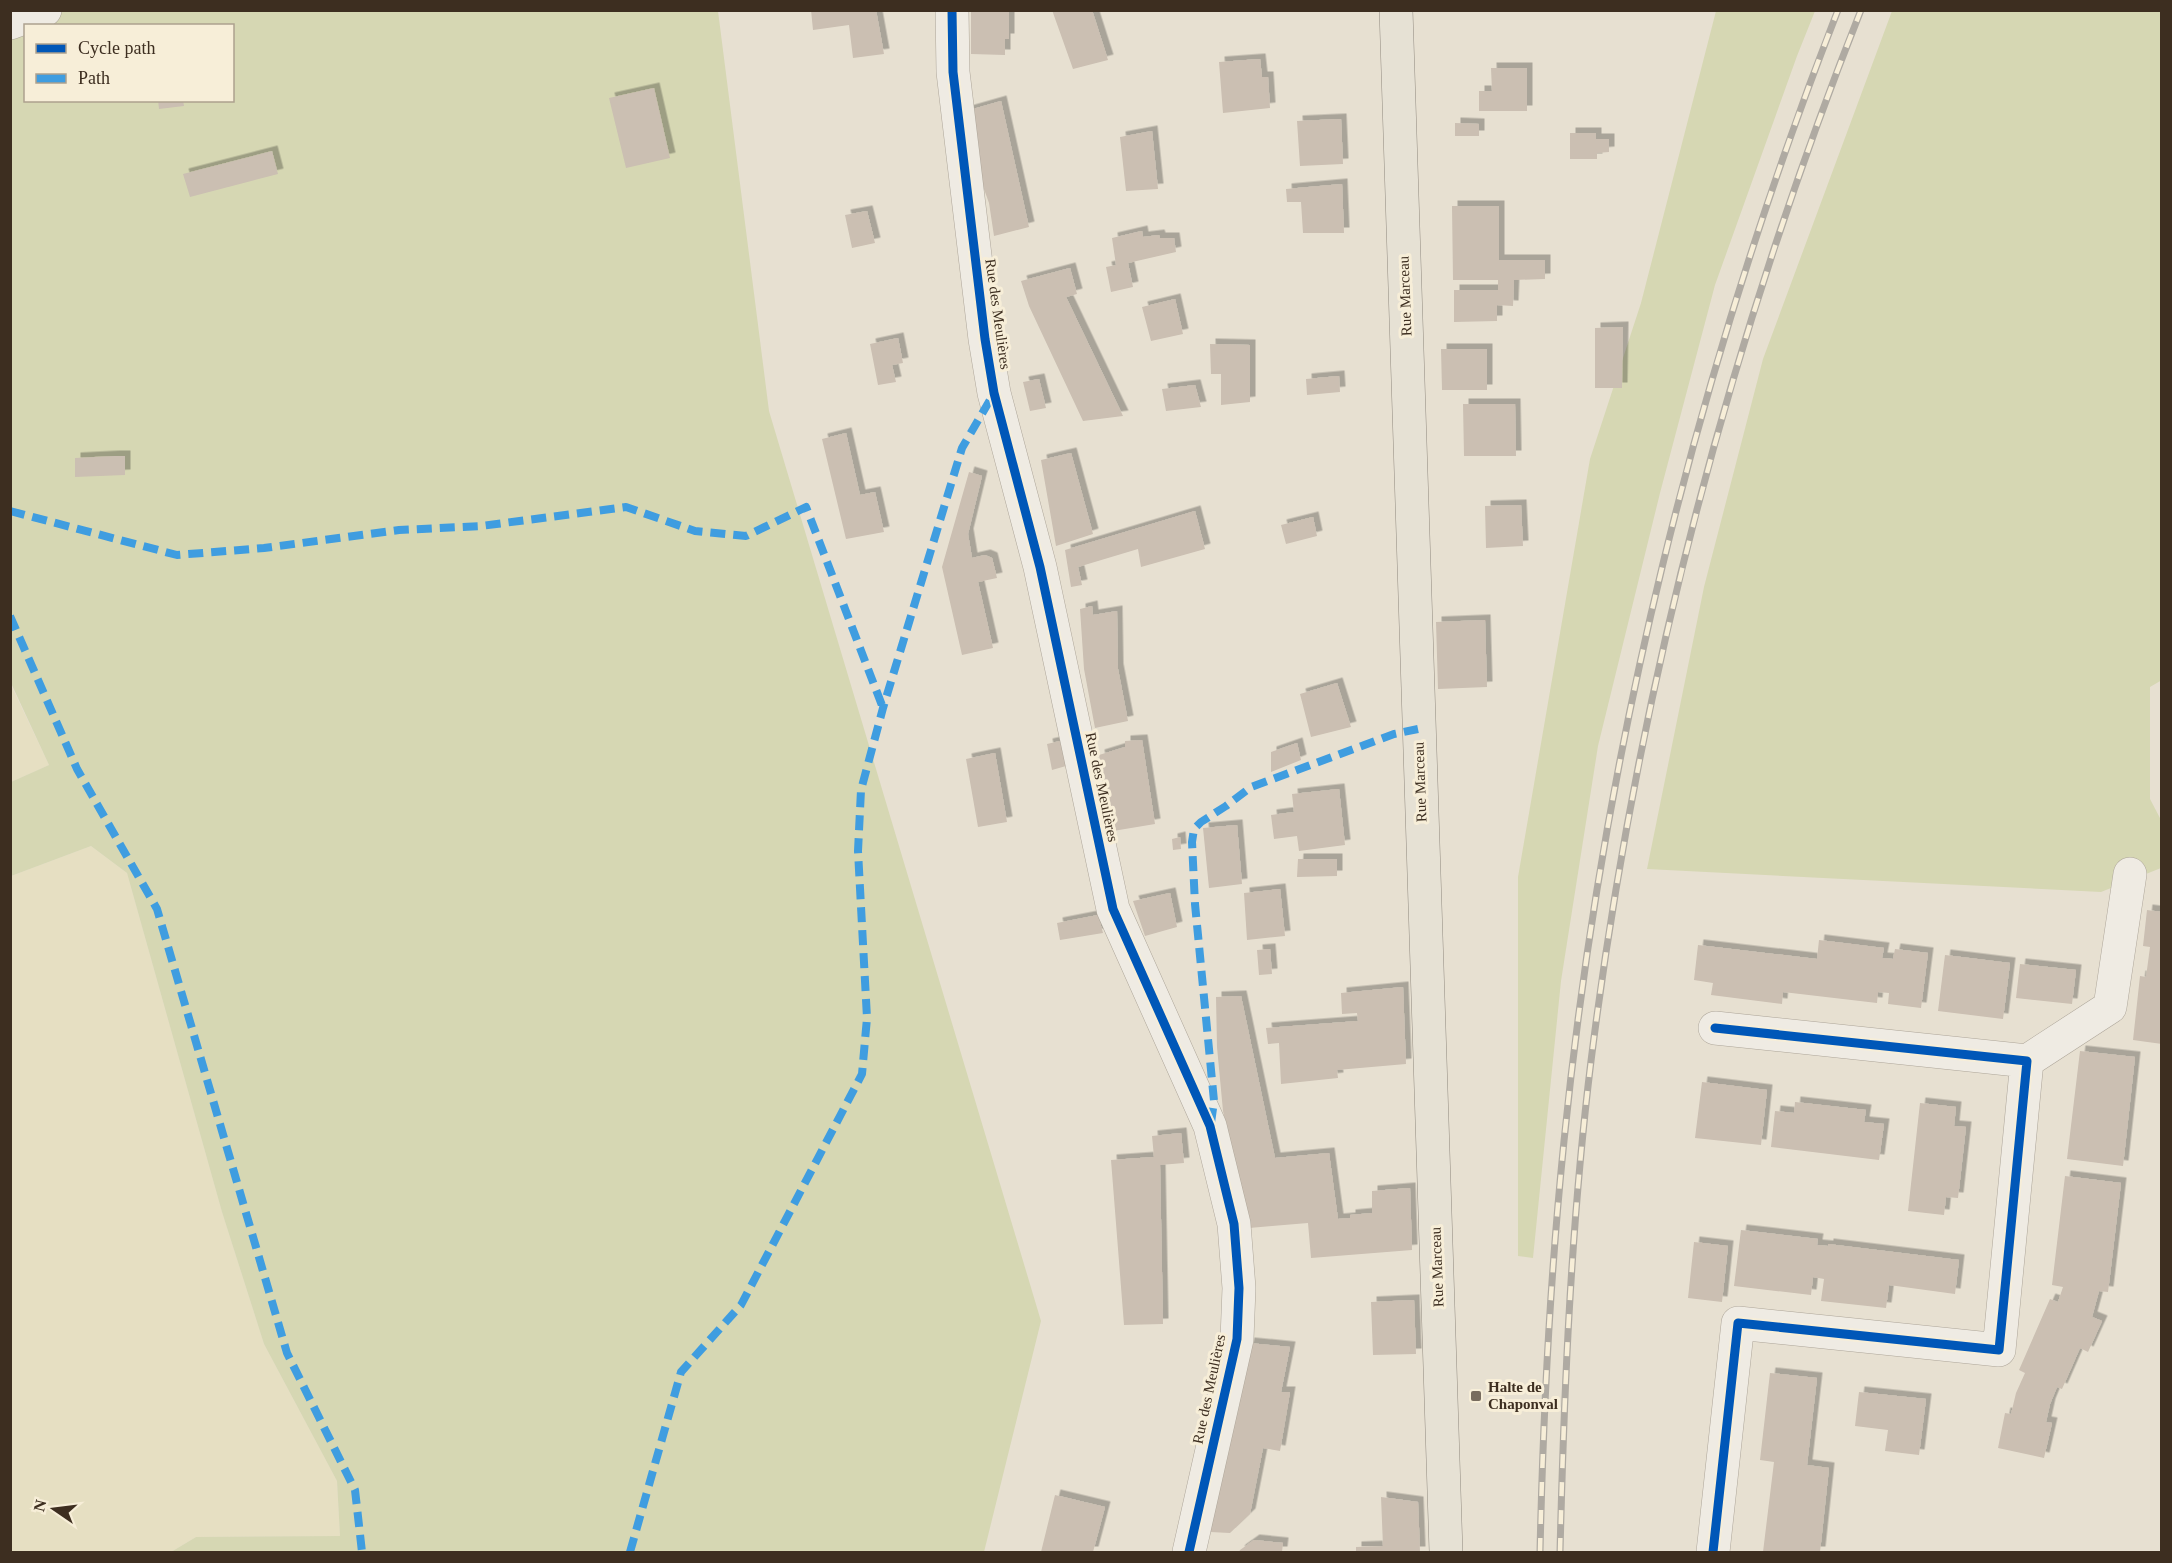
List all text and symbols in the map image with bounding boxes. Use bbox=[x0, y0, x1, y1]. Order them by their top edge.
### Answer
legend bbox=[24, 24, 234, 102]
text: Cycle path bbox=[78, 38, 155, 58]
text: Path bbox=[78, 68, 110, 88]
street label: Rue Marceau bbox=[1396, 255, 1414, 336]
street label: Rue des Meulières bbox=[982, 258, 1014, 371]
street label: Rue des Meulières bbox=[1083, 731, 1121, 843]
street label: Rue Marceau bbox=[1411, 741, 1429, 822]
street label: Rue Marceau bbox=[1428, 1226, 1446, 1307]
street label: Rue des Meulières bbox=[1190, 1333, 1228, 1445]
place label: Halte de Chaponval bbox=[1488, 1379, 1558, 1412]
marker: Halte de Chaponval bbox=[1469, 1389, 1483, 1403]
north arrow bbox=[24, 1479, 84, 1539]
text: N bbox=[30, 1497, 50, 1513]

